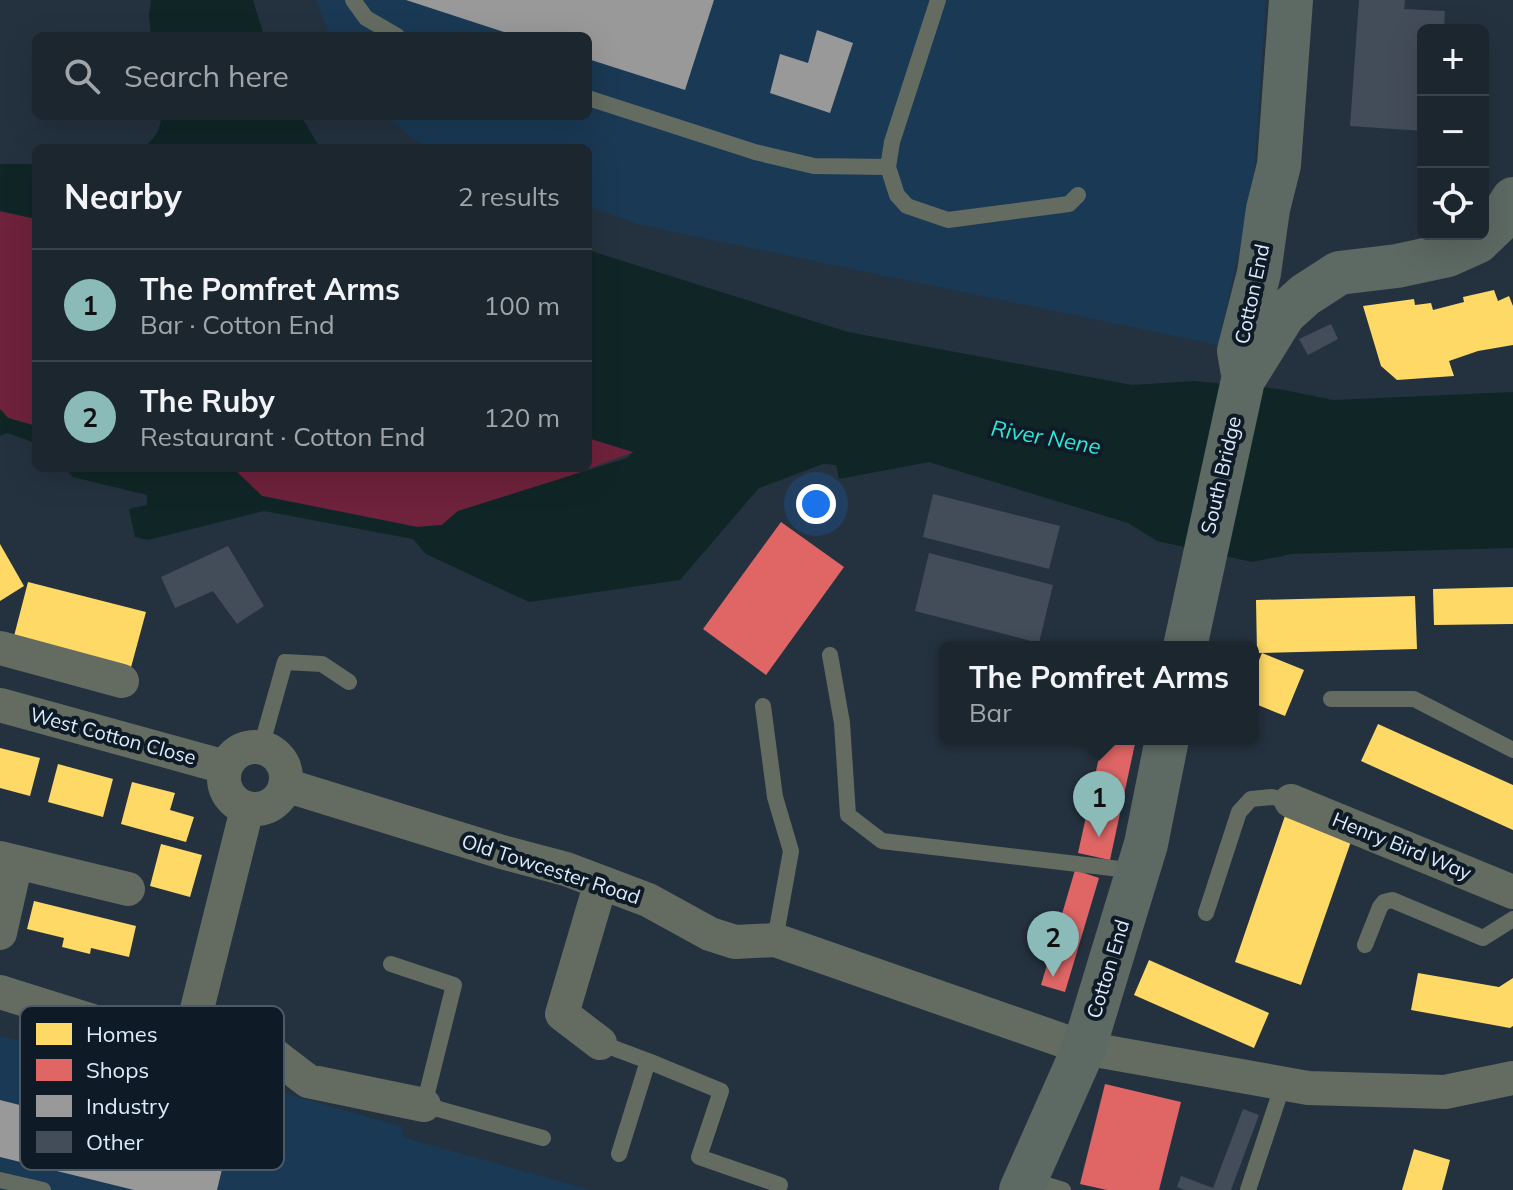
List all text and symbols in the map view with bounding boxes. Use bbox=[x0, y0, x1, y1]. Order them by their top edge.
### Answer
map controls bbox=[1417, 24, 1489, 240]
button: + bbox=[1417, 24, 1489, 96]
search box bbox=[32, 32, 592, 120]
icon: search bbox=[60, 54, 104, 98]
text: Search here bbox=[124, 57, 289, 95]
button: − bbox=[1417, 96, 1489, 168]
button: locate bbox=[1417, 168, 1489, 240]
text: Nearby bbox=[64, 175, 182, 218]
text: 2 results bbox=[458, 180, 560, 213]
street label: Cotton End bbox=[1229, 242, 1274, 346]
text: The Pomfret Arms bbox=[140, 270, 400, 308]
text: 1 bbox=[82, 289, 98, 322]
text: 100 m bbox=[484, 289, 560, 322]
text: Bar · Cotton End bbox=[140, 308, 335, 341]
text: The Ruby bbox=[140, 382, 275, 420]
text: 2 bbox=[82, 401, 98, 434]
text: 120 m bbox=[484, 401, 560, 434]
water label: River Nene bbox=[989, 414, 1103, 460]
street label: South Bridge bbox=[1195, 414, 1246, 536]
text: Restaurant · Cotton End bbox=[140, 420, 425, 453]
your location bbox=[796, 484, 836, 524]
popup bbox=[939, 641, 1259, 745]
text: The Pomfret Arms bbox=[969, 658, 1229, 696]
text: Bar bbox=[969, 696, 1012, 729]
street label: West Cotton Close bbox=[27, 701, 199, 770]
pin: 1 bbox=[1073, 771, 1125, 837]
street label: Henry Bird Way bbox=[1329, 806, 1476, 885]
street label: Old Towcester Road bbox=[459, 828, 644, 909]
pin: 2 bbox=[1027, 911, 1079, 977]
street label: Cotton End bbox=[1081, 917, 1134, 1021]
legend bbox=[20, 1006, 284, 1170]
text: Homes bbox=[86, 1020, 158, 1048]
text: Shops bbox=[86, 1056, 149, 1084]
text: Industry bbox=[86, 1092, 170, 1120]
text: Other bbox=[86, 1128, 144, 1156]

